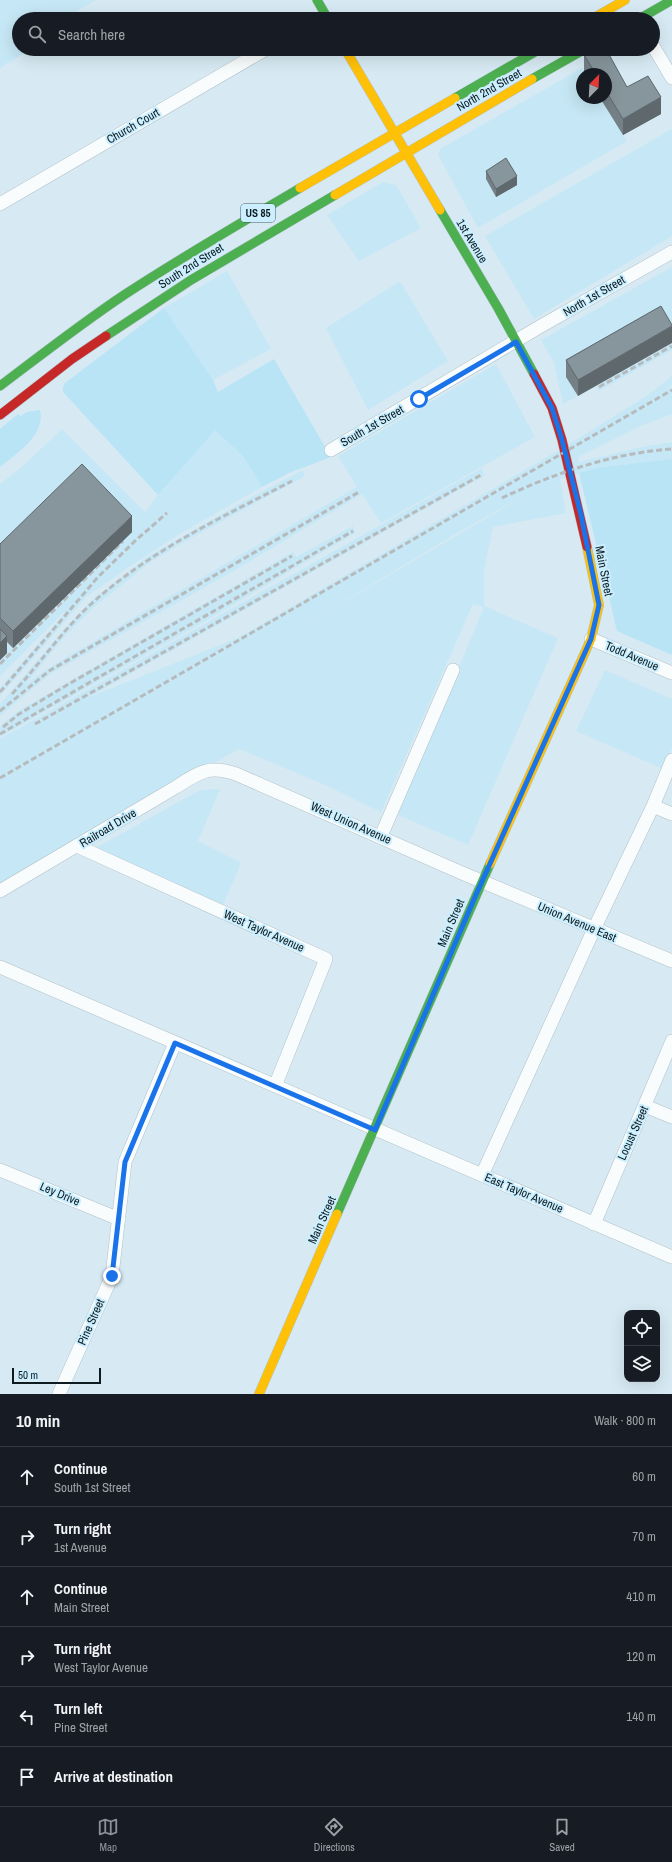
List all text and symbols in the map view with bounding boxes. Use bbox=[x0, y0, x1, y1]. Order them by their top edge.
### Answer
search box bbox=[12, 12, 660, 56]
icon: search bbox=[26, 23, 48, 45]
text: Search here bbox=[58, 24, 125, 45]
street label: North 2nd Street bbox=[454, 65, 524, 115]
north arrow bbox=[576, 68, 612, 104]
street label: Church Court bbox=[104, 104, 163, 148]
road number: US 85 bbox=[241, 204, 275, 222]
street label: 1st Avenue bbox=[453, 216, 491, 266]
street label: South 2nd Street bbox=[155, 240, 227, 292]
street label: North 1st Street bbox=[560, 272, 628, 320]
route start bbox=[410, 390, 428, 408]
street label: South 1st Street bbox=[337, 401, 407, 451]
street label: Main Street bbox=[591, 545, 617, 598]
street label: Todd Avenue bbox=[603, 638, 661, 674]
street label: West Union Avenue bbox=[308, 798, 394, 848]
street label: Railroad Drive bbox=[77, 805, 139, 851]
street label: Main Street bbox=[434, 896, 468, 950]
street label: Union Avenue East bbox=[535, 898, 619, 946]
street label: West Taylor Avenue bbox=[221, 906, 307, 956]
street label: Locust Street bbox=[614, 1103, 652, 1163]
street label: East Taylor Avenue bbox=[482, 1169, 566, 1217]
street label: Ley Drive bbox=[37, 1178, 83, 1210]
street label: Main Street bbox=[304, 1193, 340, 1246]
route end bbox=[103, 1267, 121, 1285]
street label: Pine Street bbox=[74, 1296, 108, 1348]
map controls bbox=[624, 1310, 660, 1382]
button: locate bbox=[624, 1310, 660, 1346]
button: layers bbox=[624, 1346, 660, 1382]
scale bar bbox=[12, 1366, 101, 1385]
text: 50 m bbox=[18, 1368, 38, 1382]
text: 10 min bbox=[16, 1409, 60, 1432]
text: Walk · 800 m bbox=[594, 1412, 656, 1429]
text: Continue bbox=[54, 1458, 107, 1479]
icon: ahead bbox=[16, 1466, 38, 1488]
text: 60 m bbox=[632, 1468, 656, 1485]
text: South 1st Street bbox=[54, 1479, 130, 1496]
text: Turn right bbox=[54, 1518, 111, 1539]
icon: right bbox=[16, 1526, 38, 1548]
text: 70 m bbox=[632, 1528, 656, 1545]
text: 1st Avenue bbox=[54, 1539, 107, 1556]
text: Continue bbox=[54, 1578, 107, 1599]
icon: ahead bbox=[16, 1586, 38, 1608]
text: 410 m bbox=[626, 1588, 656, 1605]
text: Main Street bbox=[54, 1599, 109, 1616]
text: Turn right bbox=[54, 1638, 111, 1659]
icon: right bbox=[16, 1646, 38, 1668]
text: 120 m bbox=[626, 1648, 656, 1665]
text: West Taylor Avenue bbox=[54, 1659, 148, 1676]
text: Turn left bbox=[54, 1698, 102, 1719]
icon: left bbox=[16, 1706, 38, 1728]
text: 140 m bbox=[626, 1708, 656, 1725]
text: Pine Street bbox=[54, 1719, 107, 1736]
icon: arrive bbox=[16, 1766, 38, 1788]
text: Arrive at destination bbox=[54, 1766, 173, 1787]
tab: Map bbox=[97, 1816, 119, 1854]
tab: Directions bbox=[314, 1816, 355, 1854]
tab: Saved bbox=[549, 1816, 575, 1854]

